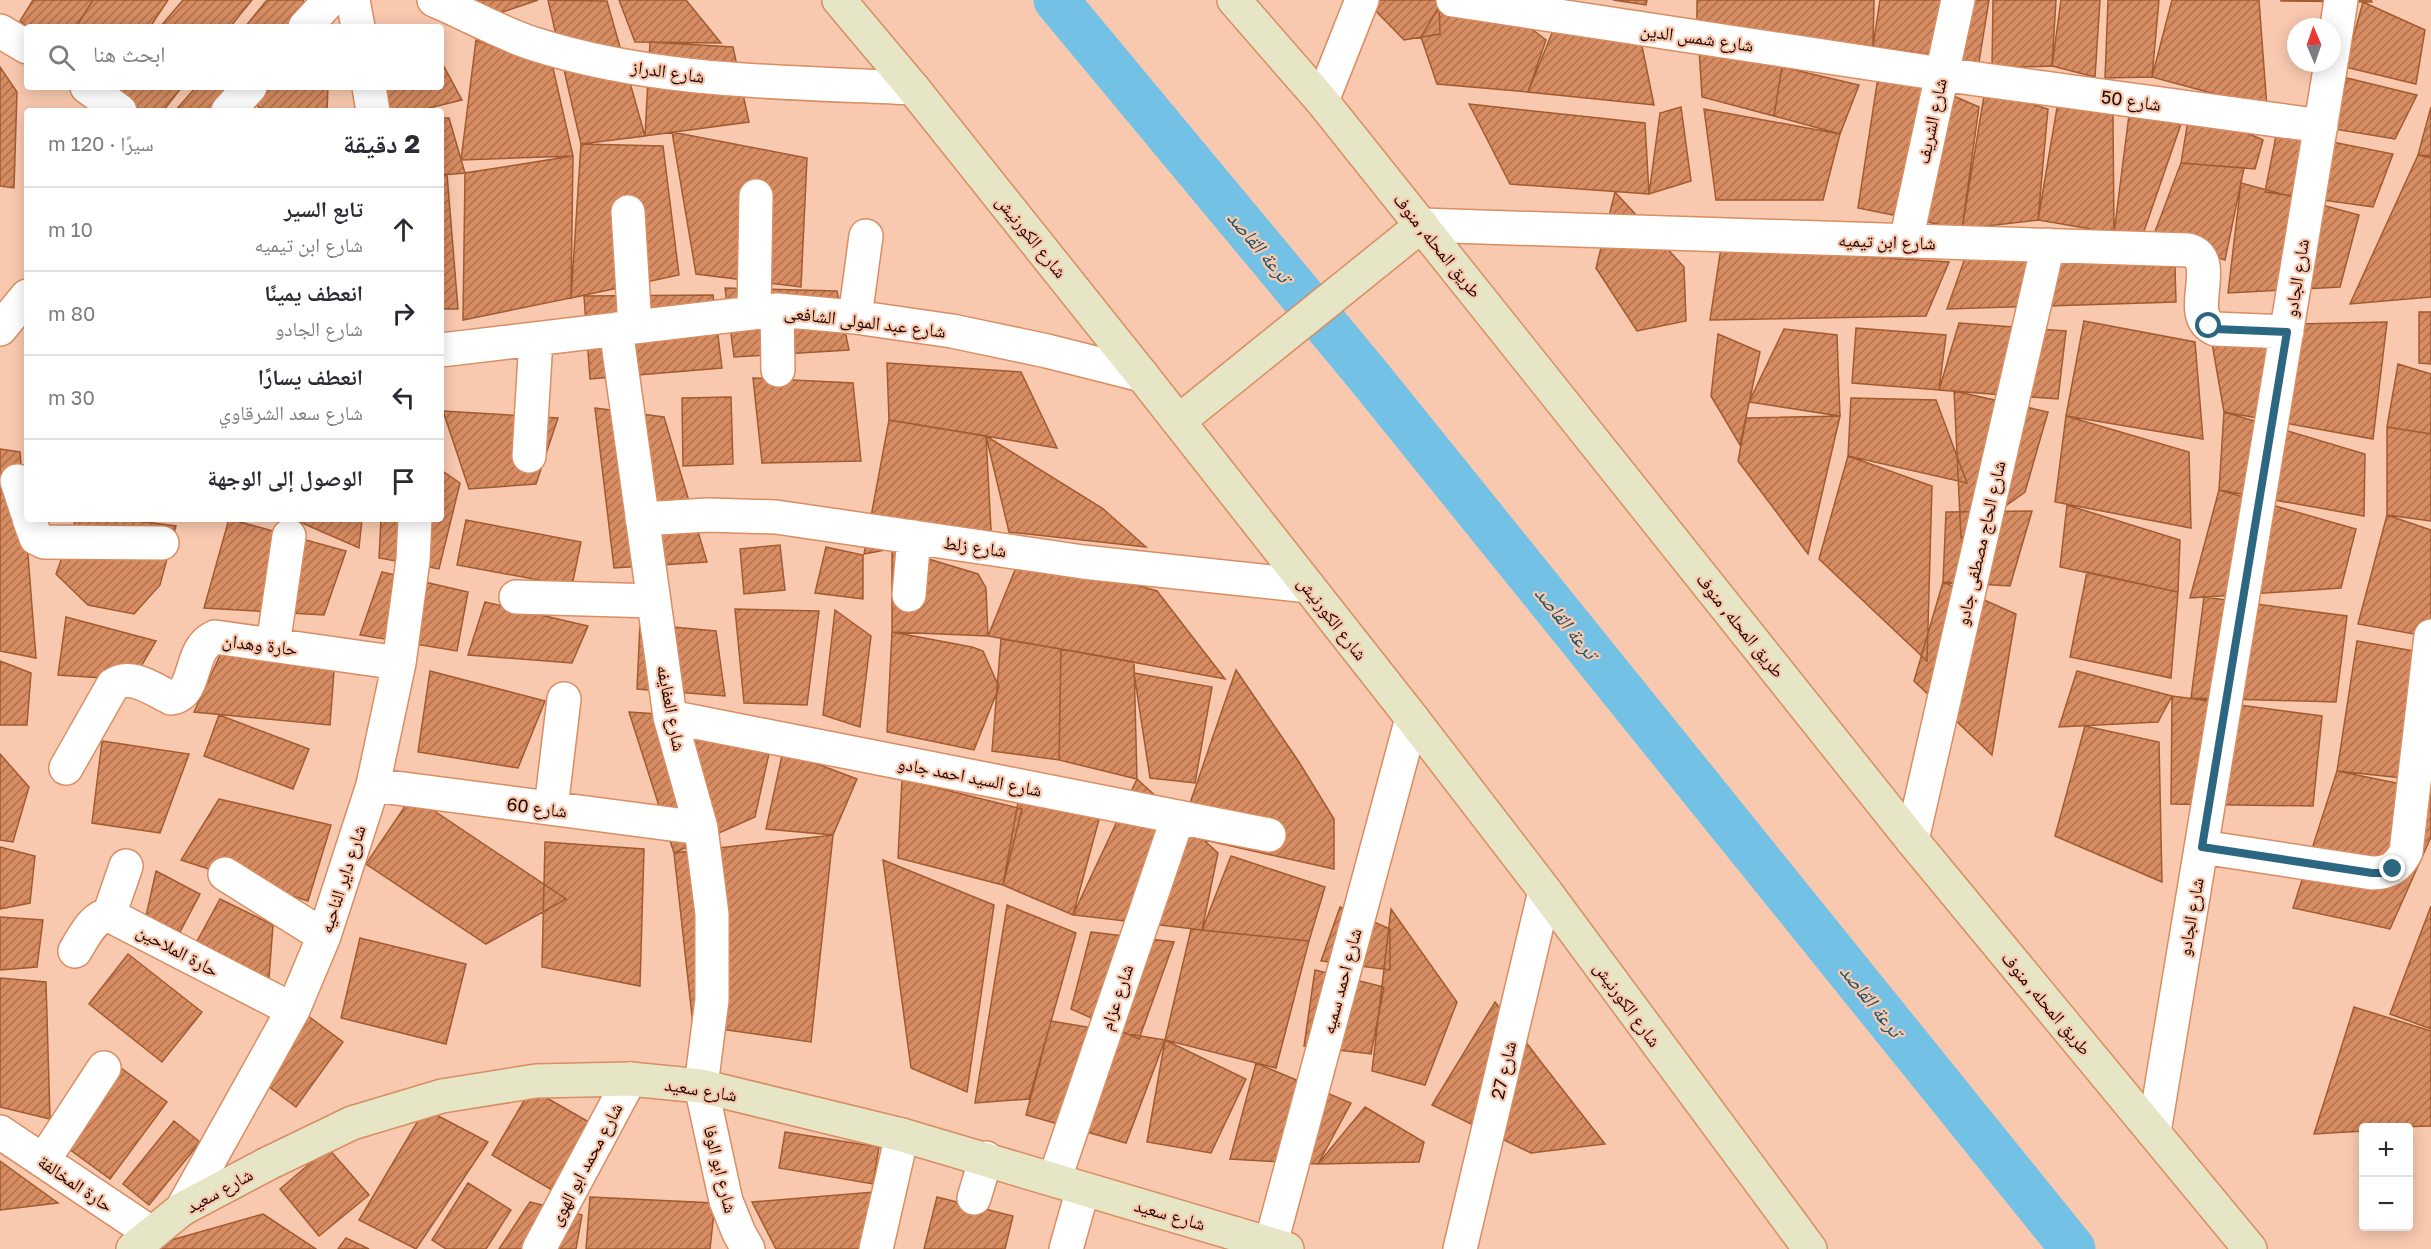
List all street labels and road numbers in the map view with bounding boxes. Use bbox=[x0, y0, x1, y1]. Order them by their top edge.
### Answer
street label: شارع شمس الدين bbox=[1639, 18, 1755, 57]
street label: شارع الدراز bbox=[629, 55, 706, 88]
street label: شارع الشريف bbox=[1911, 76, 1952, 166]
street label: شارع 50 bbox=[2099, 85, 2162, 116]
street label: طريق المحله, منوف bbox=[1388, 188, 1487, 302]
street label: شارع الكورنيش bbox=[991, 190, 1072, 282]
street label: شارع ابن تيميه bbox=[1838, 228, 1936, 255]
street label: شارع الجادو bbox=[2279, 237, 2314, 319]
street label: شارع عبد المولى الشافعى bbox=[783, 300, 947, 343]
street label: شارع الحاج مصطفى جادو bbox=[1950, 458, 2012, 628]
street label: شارع زلط bbox=[942, 531, 1008, 562]
street label: طريق المحله, منوف bbox=[1691, 568, 1790, 682]
street label: شارع الكورنيش bbox=[1293, 572, 1373, 665]
street label: حارة وهدان bbox=[221, 628, 299, 661]
street label: شارع العفايفه bbox=[652, 663, 691, 753]
street label: شارع السيد احمد جادو bbox=[896, 751, 1044, 802]
street label: شارع 60 bbox=[505, 792, 569, 823]
street label: شارع داير الناحيه bbox=[314, 822, 371, 936]
street label: شارع الجادو bbox=[2172, 876, 2209, 958]
street label: حارة الملاحين bbox=[133, 919, 223, 982]
street label: شارع احمد سميه bbox=[1316, 926, 1367, 1037]
street label: طريق المحله, منوف bbox=[1997, 947, 2097, 1060]
street label: شارع الكورنيش bbox=[1589, 957, 1666, 1052]
street label: شارع عزام bbox=[1095, 961, 1139, 1033]
street label: شارع 27 bbox=[1486, 1039, 1521, 1101]
street label: شارع سعيد bbox=[663, 1072, 739, 1107]
street label: شارع محمد ابو الهوى bbox=[543, 1099, 628, 1230]
street label: شارع ابو الوفا bbox=[699, 1123, 743, 1215]
street label: حارة المخالفة bbox=[34, 1150, 118, 1216]
street label: شارع سعيد bbox=[182, 1163, 257, 1218]
street label: شارع سعيد bbox=[1132, 1193, 1208, 1236]

